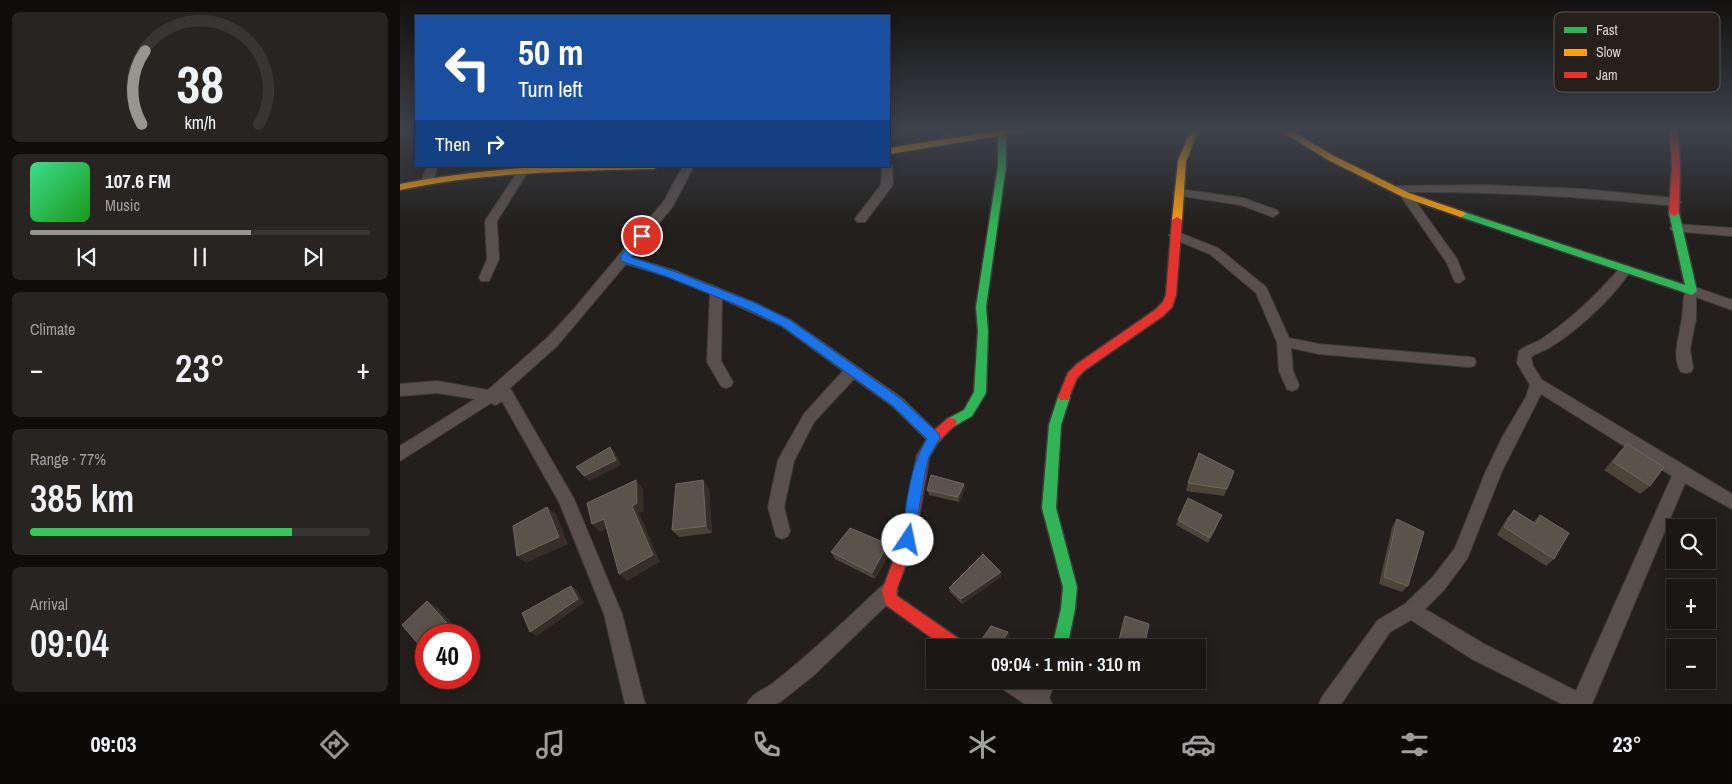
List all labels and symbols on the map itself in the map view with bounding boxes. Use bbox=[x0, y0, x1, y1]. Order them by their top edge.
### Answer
legend bbox=[1554, 12, 1720, 92]
text: Fast bbox=[1596, 21, 1618, 39]
text: Slow bbox=[1596, 43, 1622, 61]
text: Jam bbox=[1596, 66, 1618, 84]
pin bbox=[621, 215, 663, 257]
position arrow bbox=[881, 513, 933, 565]
speed limit sign: 40 bbox=[415, 624, 480, 689]

